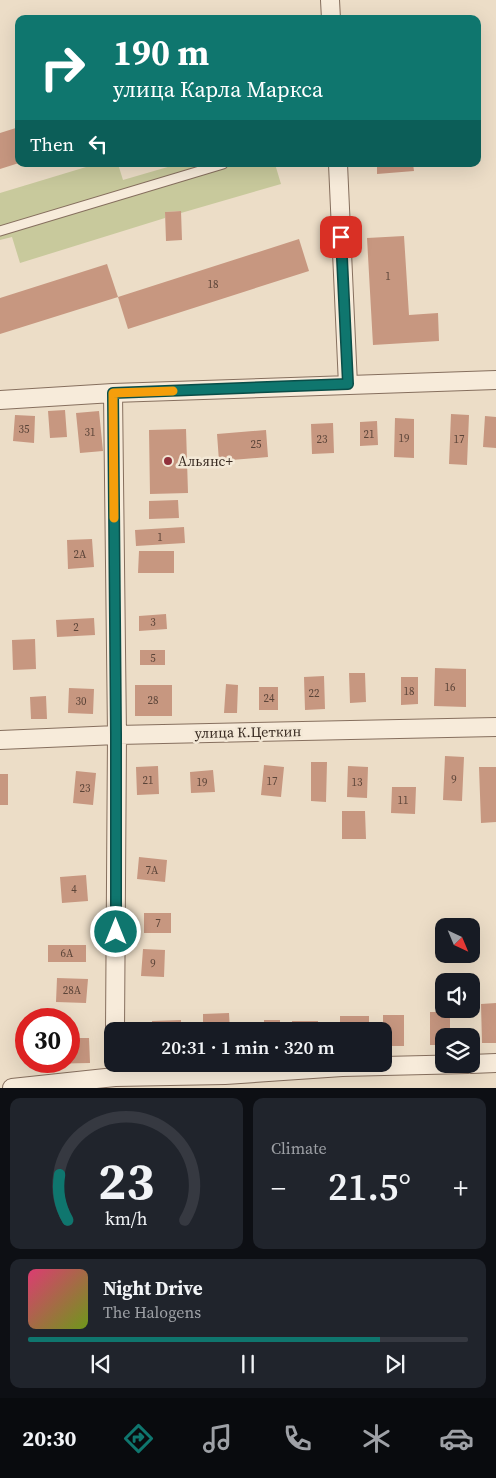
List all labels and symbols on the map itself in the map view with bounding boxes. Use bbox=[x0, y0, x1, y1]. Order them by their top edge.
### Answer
pin bbox=[320, 216, 362, 258]
house number: 1 bbox=[385, 269, 391, 284]
house number: 18 bbox=[208, 277, 219, 292]
house number: 35 bbox=[19, 422, 30, 437]
house number: 31 bbox=[85, 425, 96, 440]
house number: 21 bbox=[364, 427, 375, 442]
house number: 19 bbox=[399, 431, 410, 446]
house number: 23 bbox=[317, 432, 328, 447]
house number: 17 bbox=[454, 432, 465, 447]
house number: 25 bbox=[251, 437, 262, 452]
place label: Альянс+ bbox=[178, 451, 233, 471]
marker: Альянс+ bbox=[162, 455, 174, 467]
house number: 1 bbox=[157, 530, 163, 545]
house number: 2А bbox=[74, 547, 87, 562]
house number: 3 bbox=[150, 615, 156, 630]
house number: 2 bbox=[73, 620, 79, 635]
house number: 5 bbox=[150, 651, 156, 666]
house number: 16 bbox=[445, 680, 456, 695]
house number: 18 bbox=[404, 684, 415, 699]
house number: 22 bbox=[309, 686, 320, 701]
house number: 24 bbox=[264, 691, 275, 706]
house number: 28 bbox=[148, 693, 159, 708]
house number: 30 bbox=[76, 694, 87, 709]
street label: улица К.Цеткин bbox=[194, 721, 302, 743]
house number: 9 bbox=[451, 772, 457, 787]
house number: 21 bbox=[143, 773, 154, 788]
house number: 17 bbox=[267, 774, 278, 789]
house number: 19 bbox=[197, 775, 208, 790]
house number: 13 bbox=[352, 775, 363, 790]
house number: 23 bbox=[80, 781, 91, 796]
house number: 11 bbox=[398, 793, 409, 808]
house number: 7А bbox=[146, 863, 159, 878]
house number: 4 bbox=[71, 882, 77, 897]
position arrow bbox=[89, 905, 141, 957]
house number: 7 bbox=[155, 916, 161, 931]
north arrow bbox=[435, 918, 480, 962]
house number: 6А bbox=[61, 946, 74, 961]
house number: 9 bbox=[150, 956, 156, 971]
house number: 28А bbox=[63, 983, 82, 998]
speed limit sign: 30 bbox=[15, 1008, 80, 1073]

